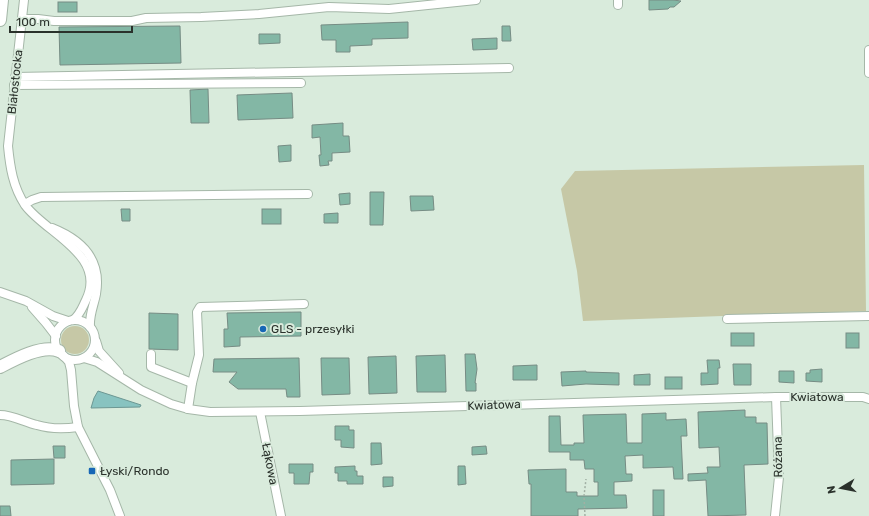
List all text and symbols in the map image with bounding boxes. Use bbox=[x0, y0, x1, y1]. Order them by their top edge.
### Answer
scale bar bbox=[10, 8, 132, 34]
text: 100 m bbox=[16, 15, 50, 29]
street label: Białostocka bbox=[5, 49, 25, 115]
place label: GLS - przesyłki bbox=[271, 322, 355, 336]
marker: GLS - przesyłki bbox=[258, 324, 268, 334]
street label: Kwiatowa bbox=[790, 390, 844, 404]
street label: Kwiatowa bbox=[467, 397, 521, 413]
street label: Różana bbox=[771, 436, 785, 478]
street label: Łąkowa bbox=[259, 442, 281, 486]
place label: Łyski/Rondo bbox=[100, 464, 170, 478]
marker: Łyski/Rondo bbox=[87, 466, 97, 476]
north arrow bbox=[821, 468, 861, 508]
text: N bbox=[825, 485, 839, 495]

